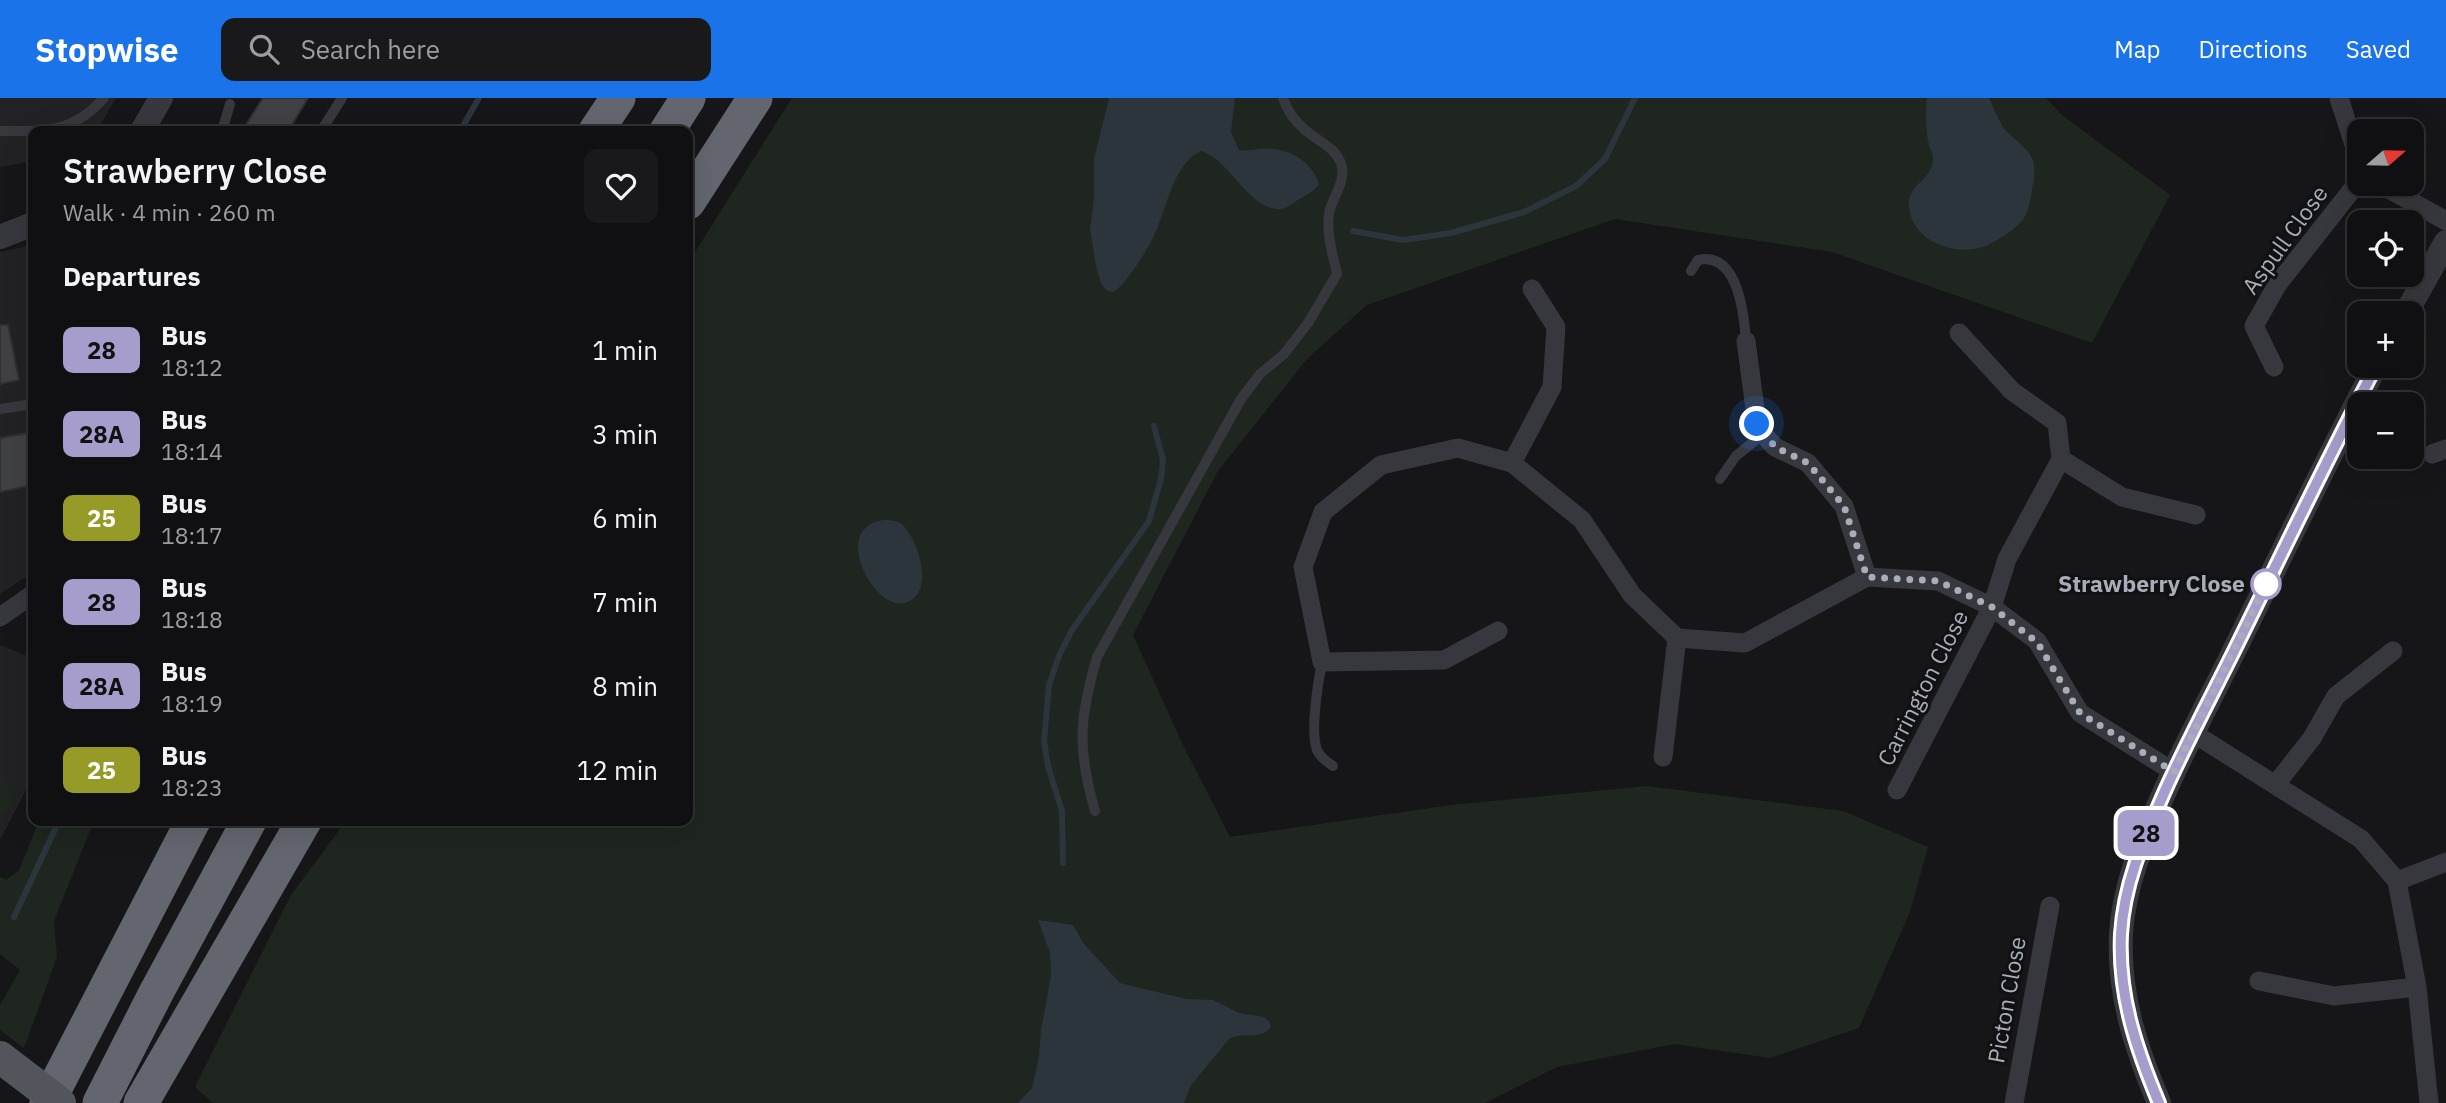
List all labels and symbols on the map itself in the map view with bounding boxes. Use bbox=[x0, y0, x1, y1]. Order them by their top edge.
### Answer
north arrow bbox=[2347, 119, 2424, 196]
street label: Aspull Close bbox=[2235, 179, 2334, 300]
your location bbox=[1739, 406, 1774, 441]
place label: Strawberry Close bbox=[2058, 568, 2245, 598]
marker: Strawberry Close bbox=[2251, 569, 2281, 599]
street label: Carrington Close bbox=[1870, 605, 1974, 771]
line badge: 28 bbox=[2114, 810, 2178, 856]
street label: Picton Close bbox=[1980, 934, 2032, 1065]

